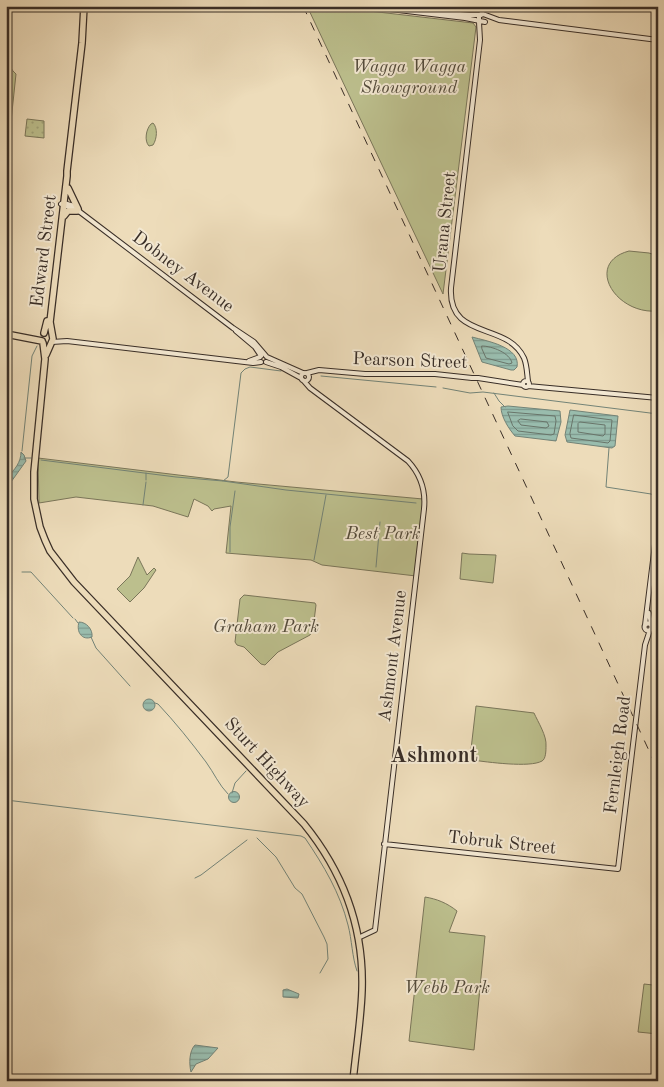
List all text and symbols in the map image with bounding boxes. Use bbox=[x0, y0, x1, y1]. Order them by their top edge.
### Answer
park label: Wagga Wagga Showground bbox=[352, 58, 466, 97]
street label: Urana Street bbox=[431, 171, 459, 273]
street label: Edward Street bbox=[28, 194, 60, 308]
street label: Dobney Avenue bbox=[129, 228, 237, 316]
street label: Pearson Street bbox=[352, 350, 468, 372]
park label: Best Park bbox=[344, 525, 421, 543]
street label: Ashmont Avenue bbox=[376, 589, 410, 723]
park label: Graham Park bbox=[213, 618, 319, 636]
street label: Fernleigh Road bbox=[602, 695, 634, 815]
street label: Sturt Highway bbox=[221, 714, 313, 812]
district label: Ashmont bbox=[390, 745, 478, 767]
street label: Tobruk Street bbox=[447, 828, 557, 858]
park label: Webb Park bbox=[404, 979, 490, 997]

